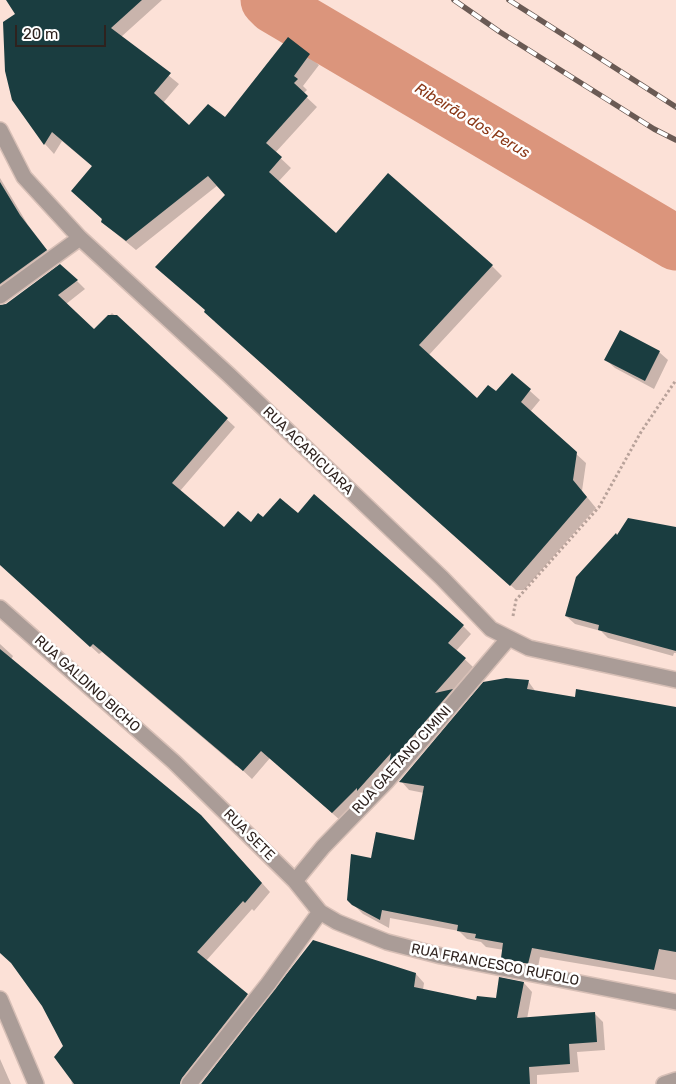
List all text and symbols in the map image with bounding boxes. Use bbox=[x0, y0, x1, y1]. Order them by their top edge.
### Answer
scale bar bbox=[18, 15, 109, 47]
text: 20 m bbox=[23, 25, 58, 43]
water label: Ribeirão dos Perus bbox=[411, 80, 533, 162]
street label: RUA ACARICUARA bbox=[259, 404, 357, 498]
street label: RUA GALDINO BICHO bbox=[31, 632, 143, 736]
street label: RUA GAETANO CIMINI bbox=[349, 703, 455, 817]
street label: RUA SETE bbox=[220, 806, 278, 864]
street label: RUA FRANCESCO RUFOLO bbox=[410, 940, 580, 990]

